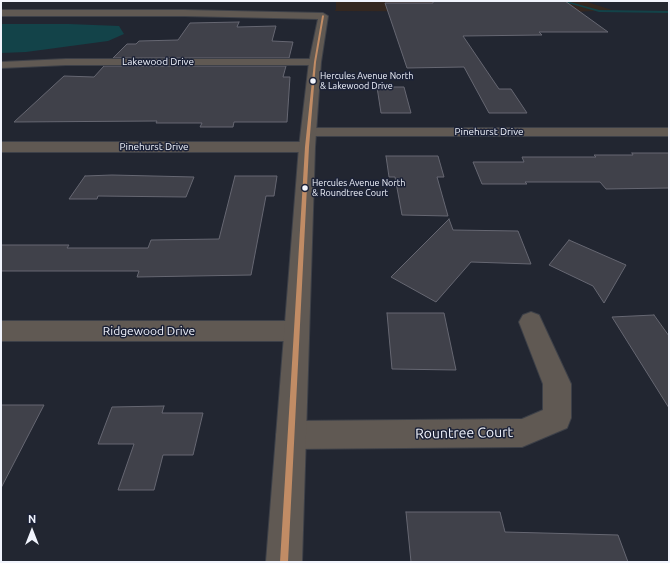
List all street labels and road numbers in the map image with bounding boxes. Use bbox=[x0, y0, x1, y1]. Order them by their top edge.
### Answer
street label: Lakewood Drive bbox=[122, 56, 194, 68]
street label: Pinehurst Drive bbox=[454, 126, 524, 138]
street label: Pinehurst Drive bbox=[119, 141, 189, 153]
street label: Ridgewood Drive bbox=[103, 324, 195, 338]
street label: Rountree Court bbox=[415, 424, 513, 442]

